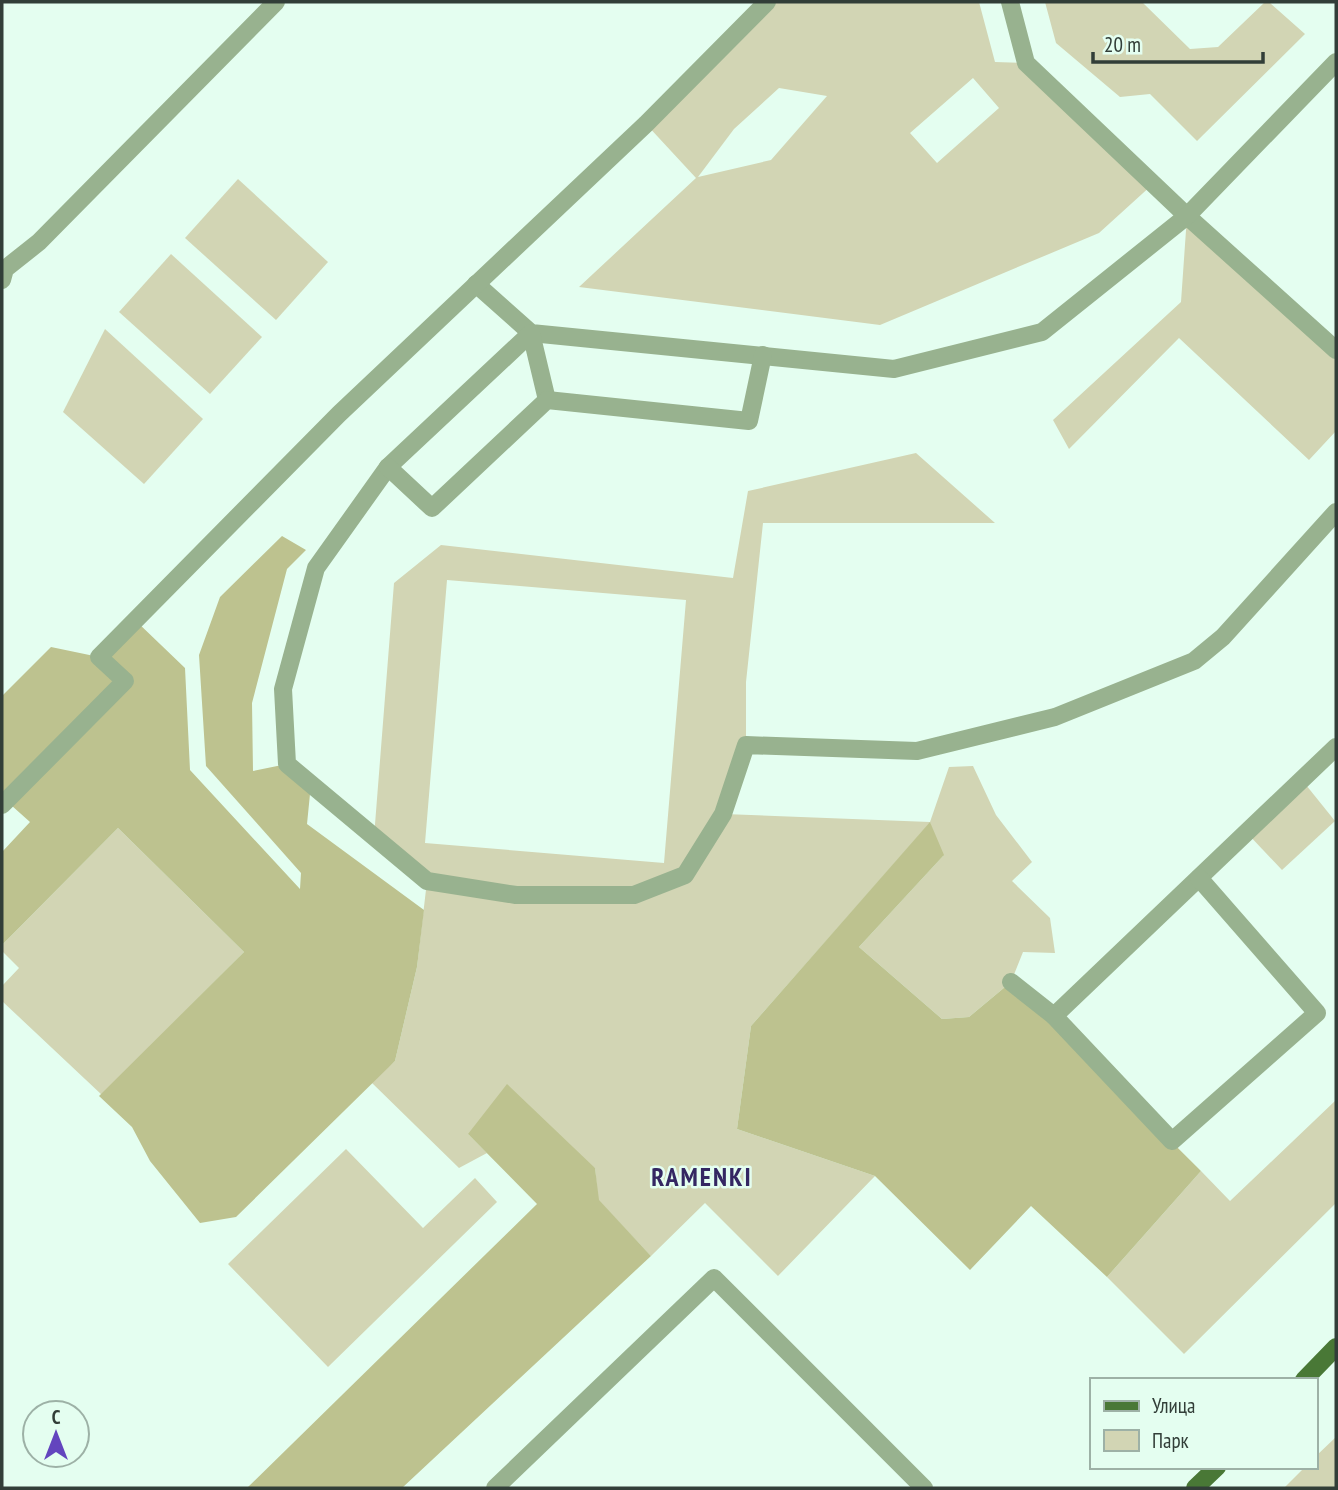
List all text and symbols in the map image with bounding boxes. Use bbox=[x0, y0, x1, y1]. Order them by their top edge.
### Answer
scale bar bbox=[1093, 21, 1263, 65]
text: 20 m bbox=[1104, 31, 1141, 58]
district label: RAMENKI bbox=[651, 1160, 753, 1193]
legend bbox=[1090, 1378, 1317, 1469]
text: Улица bbox=[1152, 1392, 1195, 1419]
north arrow bbox=[21, 1399, 91, 1469]
text: С bbox=[52, 1405, 61, 1429]
text: Парк bbox=[1152, 1427, 1189, 1454]

